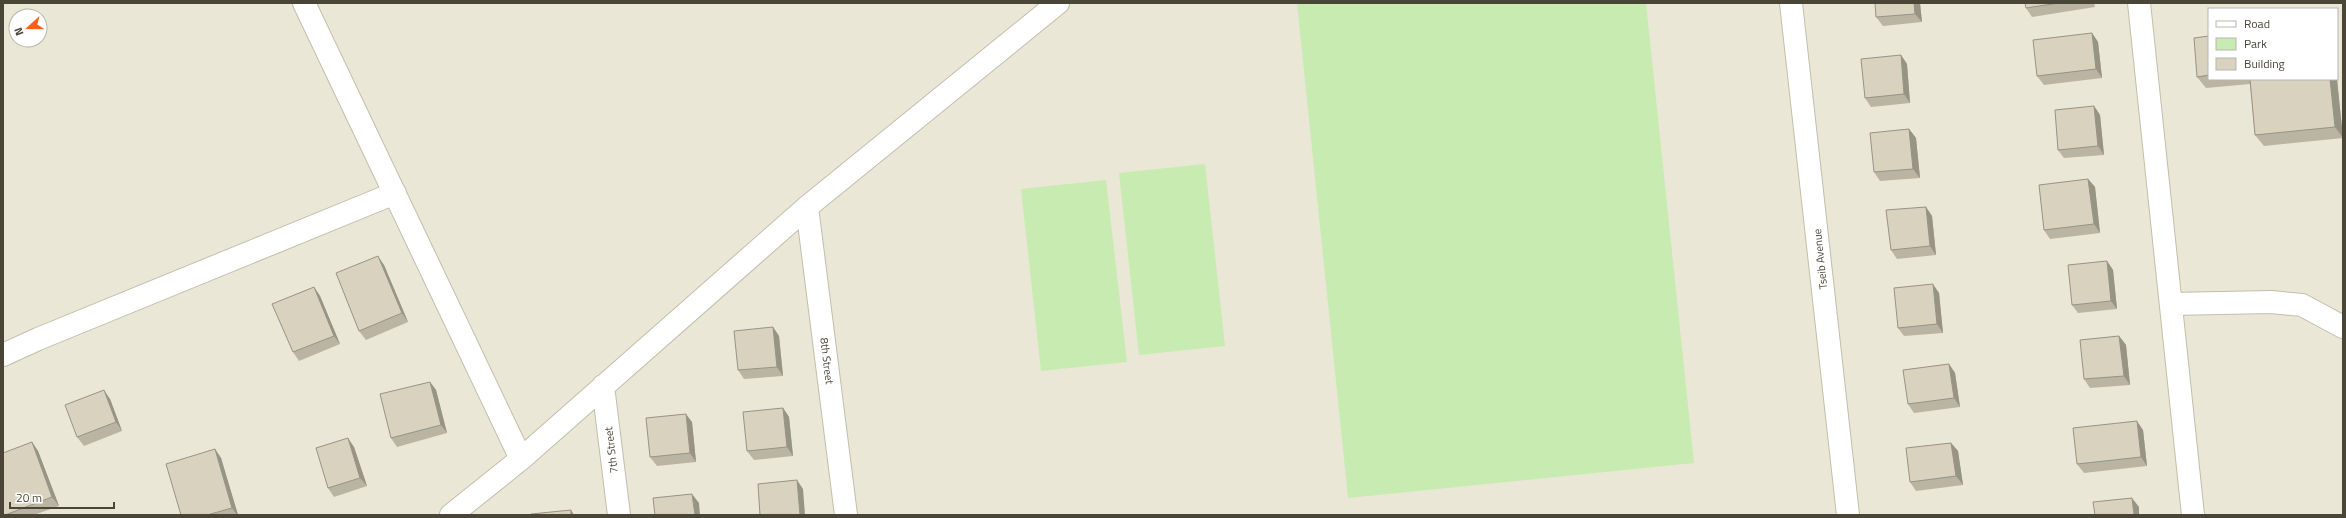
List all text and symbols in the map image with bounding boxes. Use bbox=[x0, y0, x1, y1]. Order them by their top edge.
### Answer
north arrow bbox=[8, 8, 48, 48]
legend bbox=[2208, 8, 2338, 80]
text: Road bbox=[2244, 14, 2270, 33]
text: N bbox=[10, 25, 27, 38]
text: Park bbox=[2244, 34, 2267, 53]
text: Building bbox=[2244, 54, 2285, 73]
street label: Tseib Avenue bbox=[1809, 228, 1831, 290]
street label: 8th Street bbox=[816, 337, 838, 385]
street label: 7th Street bbox=[600, 426, 622, 474]
scale bar bbox=[10, 484, 114, 510]
text: 20 m bbox=[16, 488, 42, 507]

